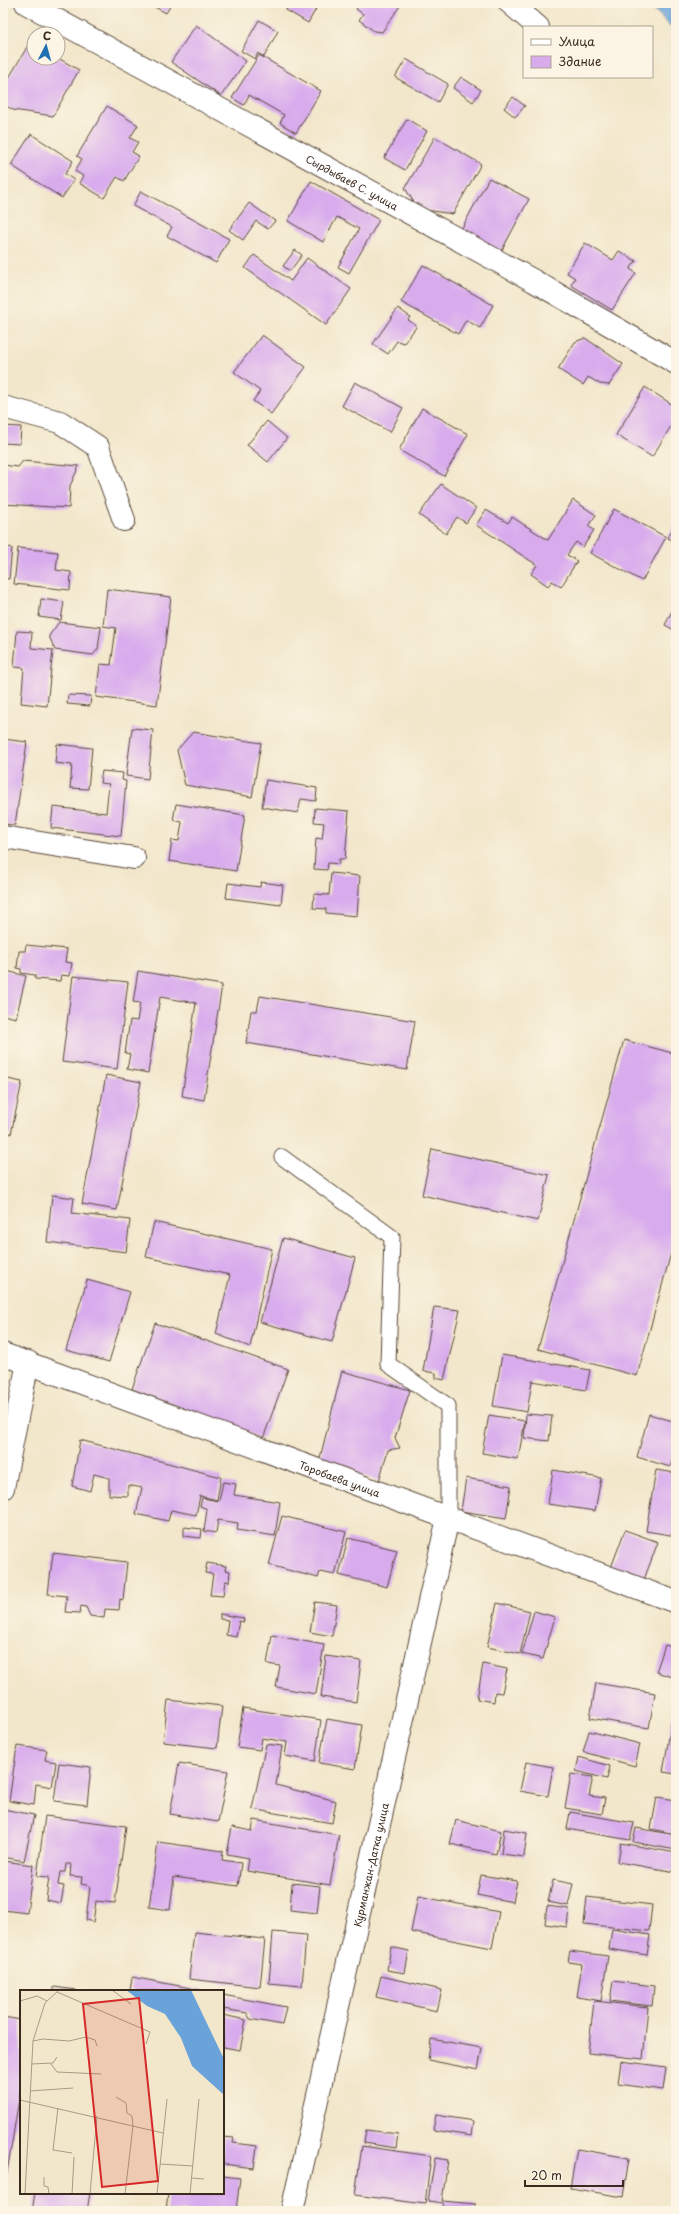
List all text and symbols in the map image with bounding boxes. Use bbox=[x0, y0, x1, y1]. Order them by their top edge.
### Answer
north arrow bbox=[26, 26, 66, 66]
legend bbox=[523, 26, 653, 78]
text: С bbox=[42, 27, 52, 44]
text: Улица bbox=[559, 32, 595, 50]
text: Здание bbox=[559, 52, 601, 70]
street label: Сырдыбаев С. улица bbox=[303, 150, 402, 213]
street label: Торобаева улица bbox=[297, 1456, 383, 1500]
street label: Курманжан-Датка улица bbox=[349, 1800, 391, 1928]
inset map bbox=[20, 1990, 224, 2194]
scale bar bbox=[525, 2162, 623, 2188]
text: 20 m bbox=[531, 2166, 562, 2184]

